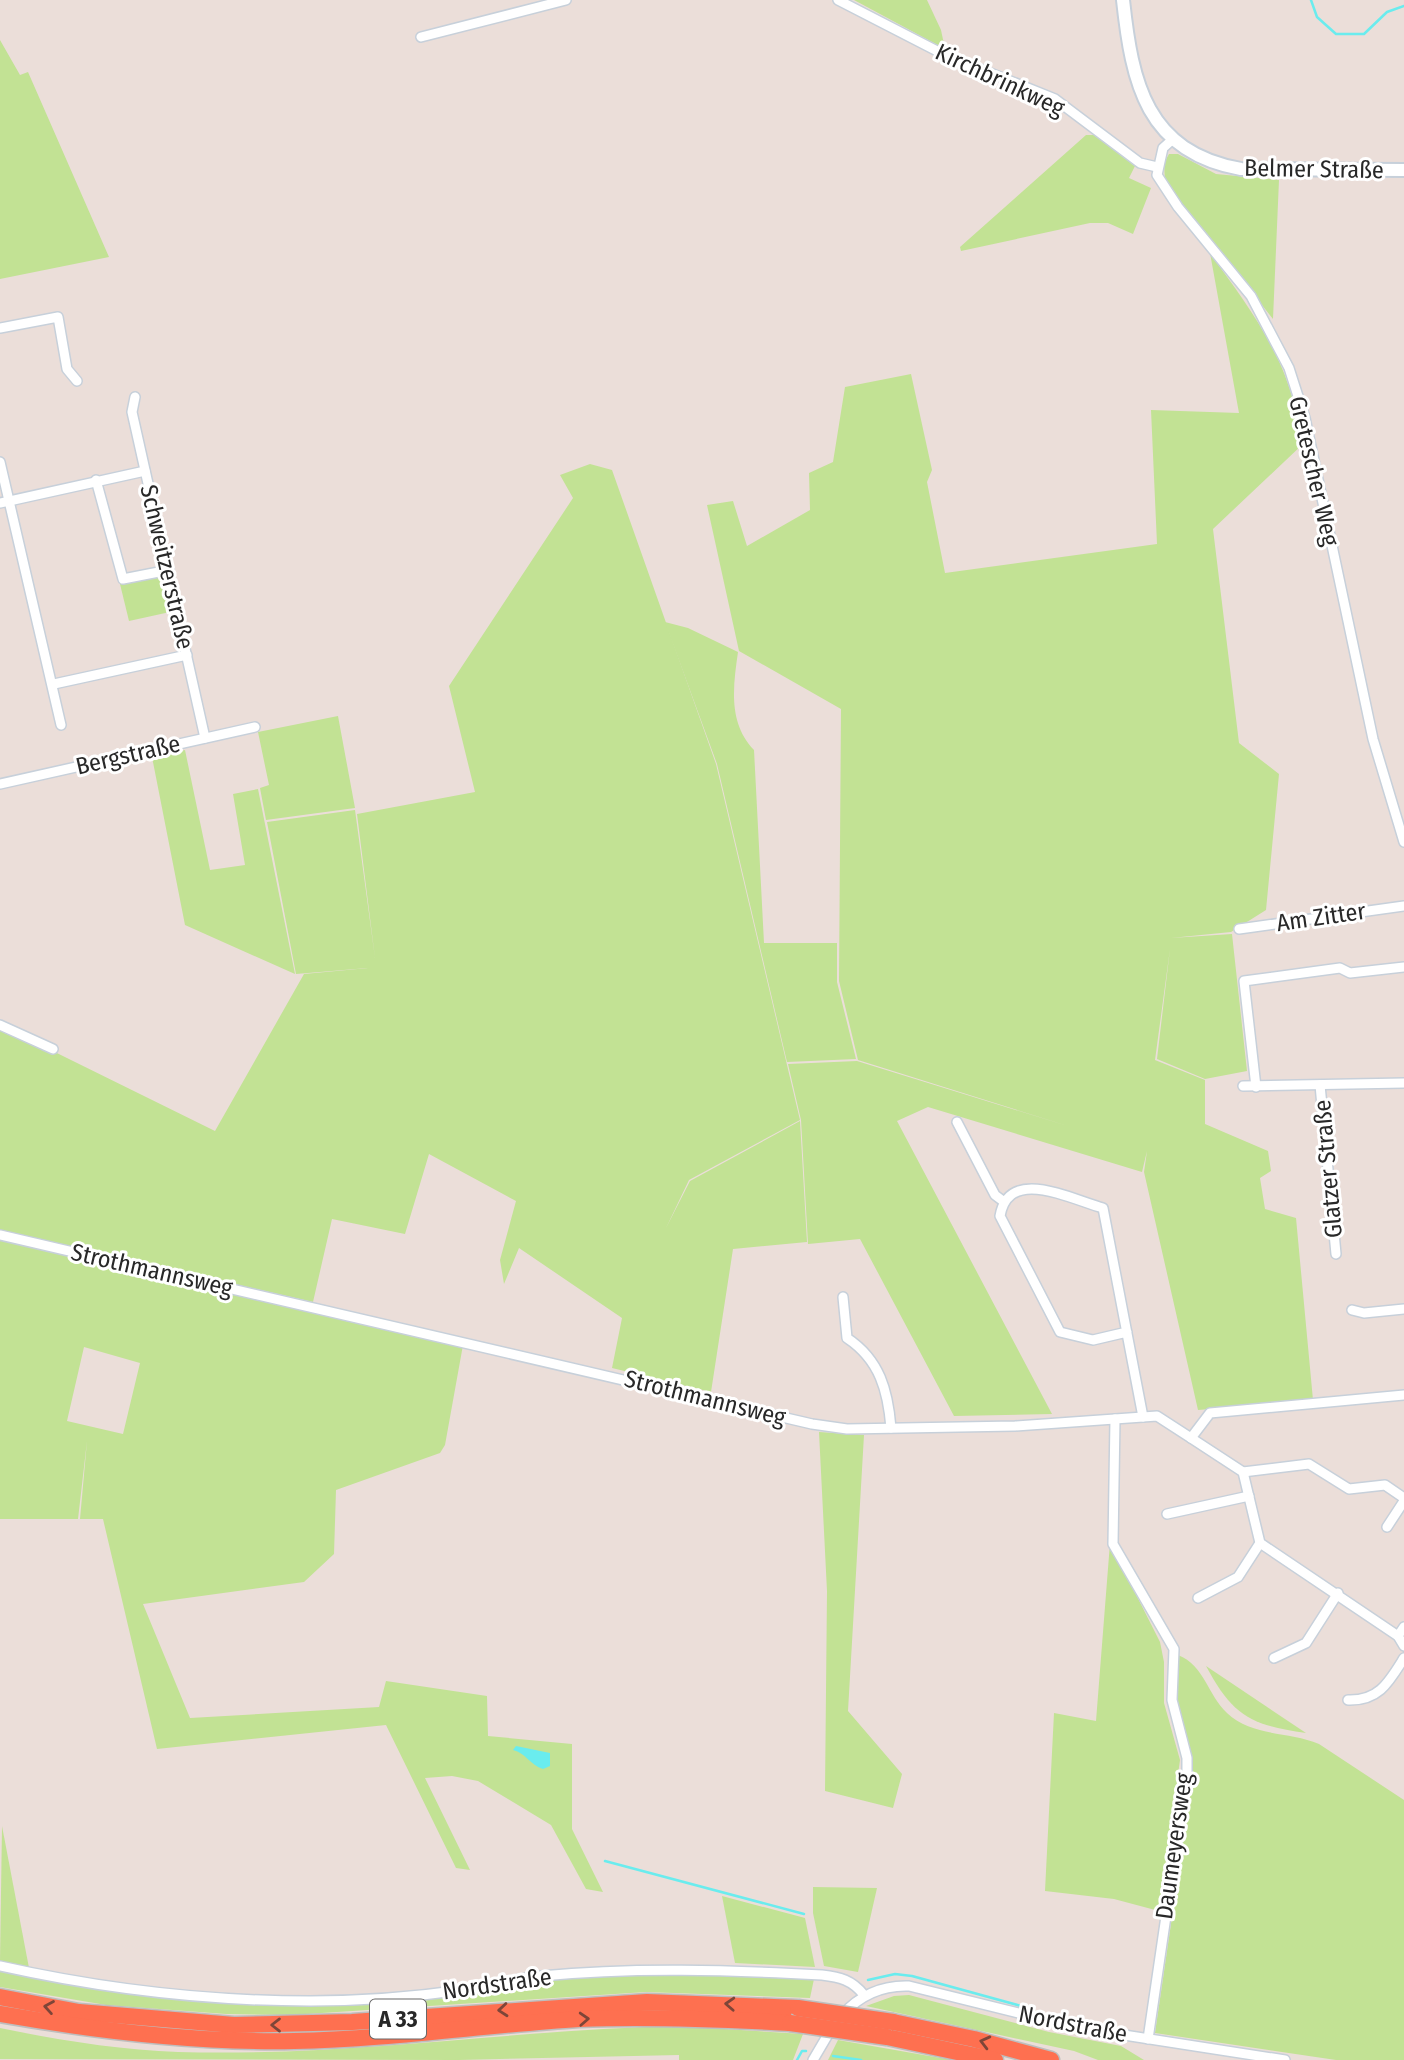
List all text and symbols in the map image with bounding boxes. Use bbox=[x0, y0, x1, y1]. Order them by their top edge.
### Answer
street label: Kirchbrinkweg bbox=[931, 38, 1070, 122]
street label: Belmer Straße bbox=[1244, 154, 1384, 184]
street label: Gretescher Weg bbox=[1283, 394, 1345, 549]
street label: Schweitzerstraße bbox=[134, 482, 200, 652]
street label: Bergstraße bbox=[73, 729, 183, 781]
street label: Am Zitter bbox=[1275, 897, 1368, 937]
street label: Glatzer Straße bbox=[1308, 1099, 1348, 1239]
street label: Strothmannsweg bbox=[68, 1238, 236, 1302]
street label: Strothmannsweg bbox=[622, 1364, 789, 1432]
street label: Daumeyersweg bbox=[1150, 1770, 1198, 1921]
street label: Nordstraße bbox=[441, 1962, 553, 2006]
one-way arrow bbox=[724, 1997, 735, 2012]
one-way arrow bbox=[43, 2000, 55, 2015]
road number: A 33 bbox=[370, 2000, 426, 2038]
street label: Nordstraße bbox=[1016, 2000, 1130, 2048]
one-way arrow bbox=[497, 2002, 508, 2017]
one-way arrow bbox=[579, 2012, 590, 2027]
one-way arrow bbox=[270, 2017, 280, 2033]
one-way arrow bbox=[980, 2035, 992, 2050]

